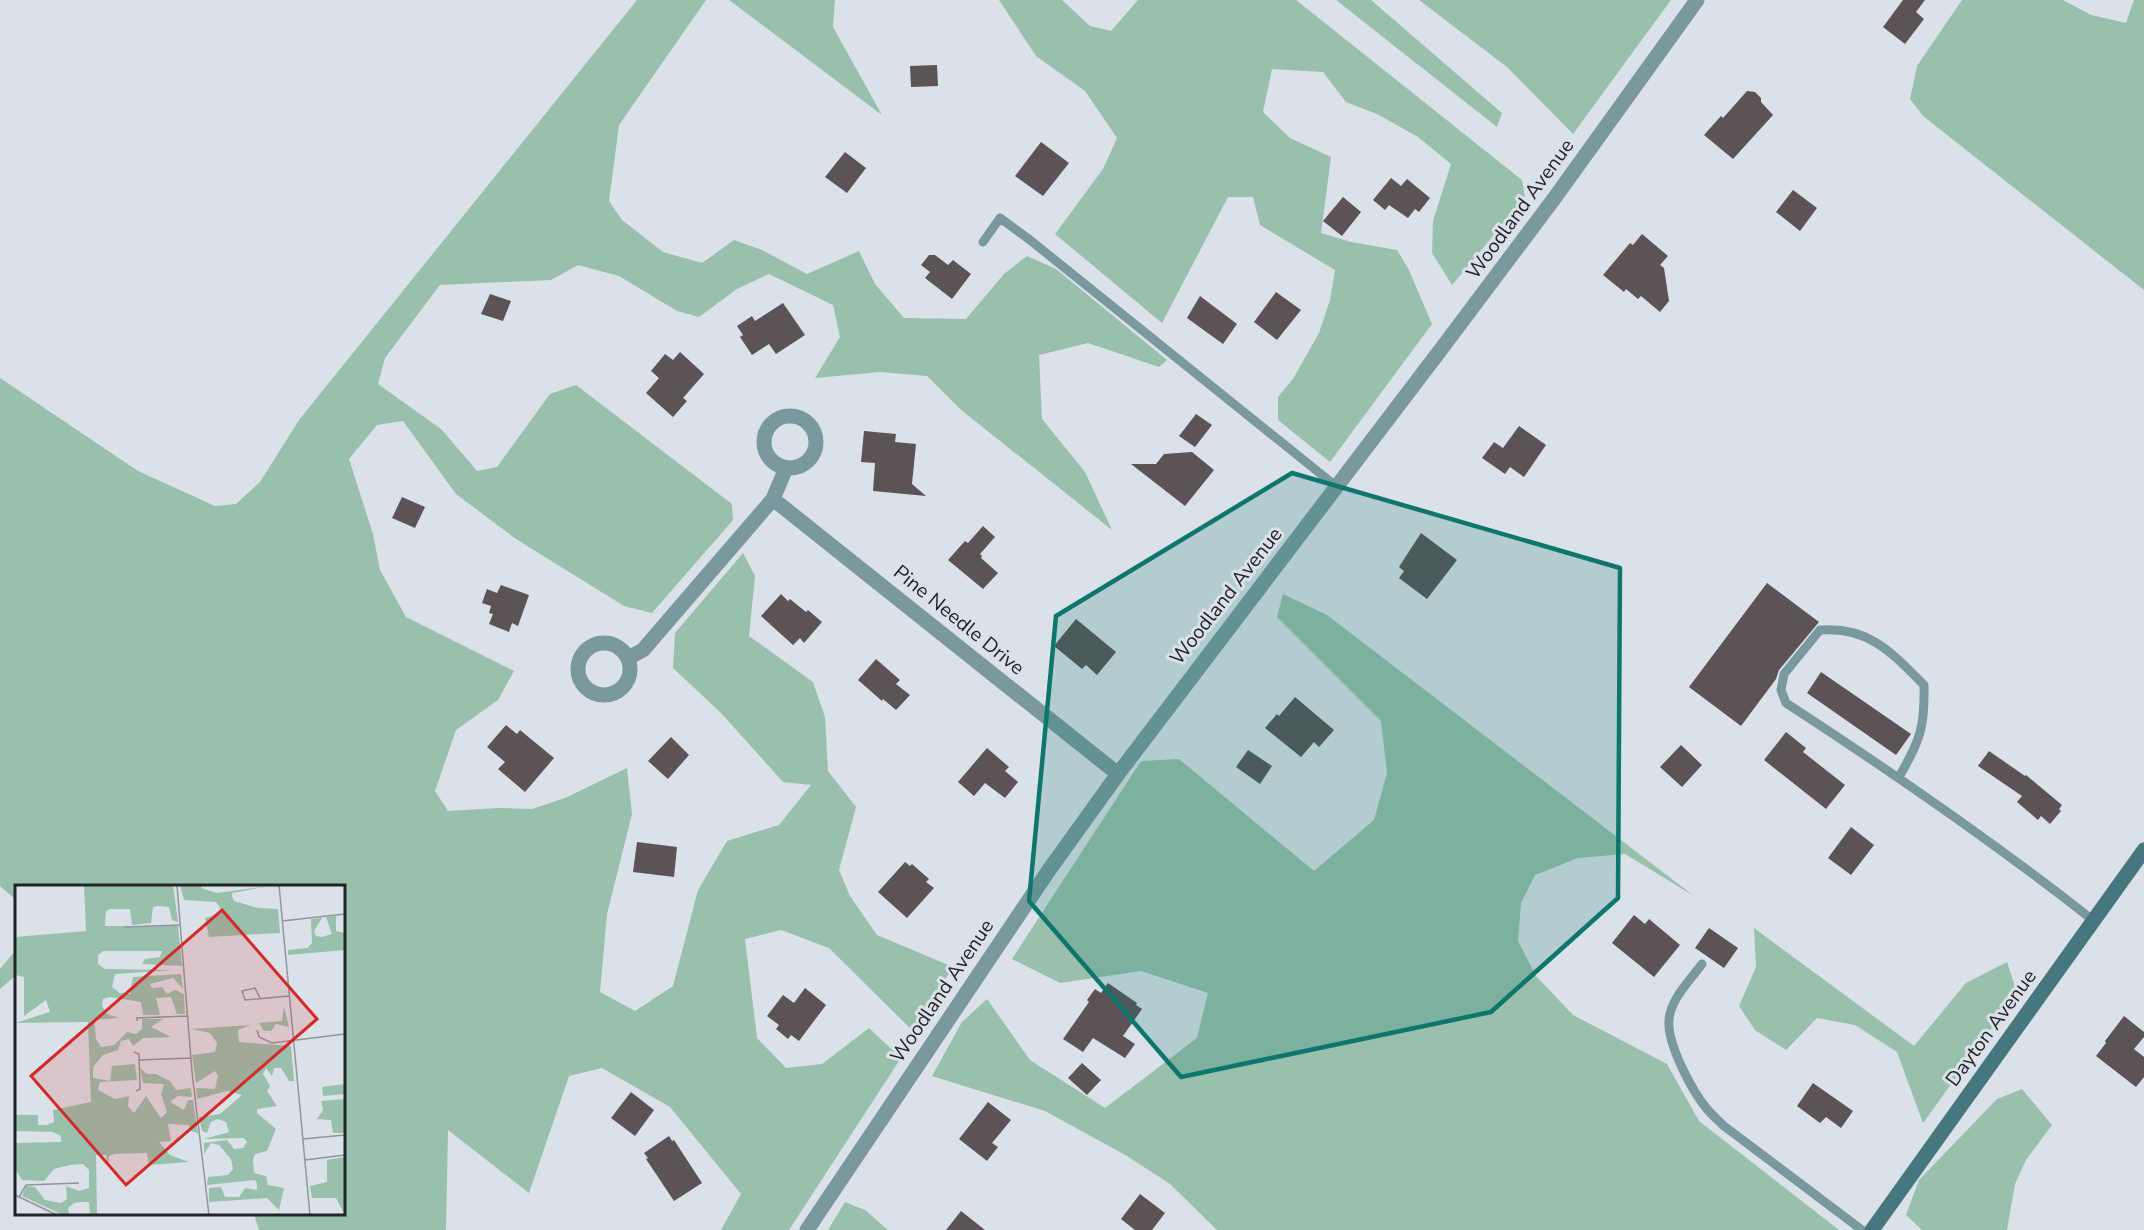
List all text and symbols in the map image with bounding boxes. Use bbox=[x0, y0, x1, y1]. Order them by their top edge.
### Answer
street label: Woodland Avenue bbox=[1460, 133, 1580, 285]
street label: Woodland Avenue bbox=[1164, 522, 1288, 670]
street label: Pine Needle Drive bbox=[888, 559, 1030, 681]
inset map bbox=[15, 885, 345, 1215]
street label: Woodland Avenue bbox=[884, 914, 1000, 1068]
street label: Dayton Avenue bbox=[1939, 964, 2043, 1092]

